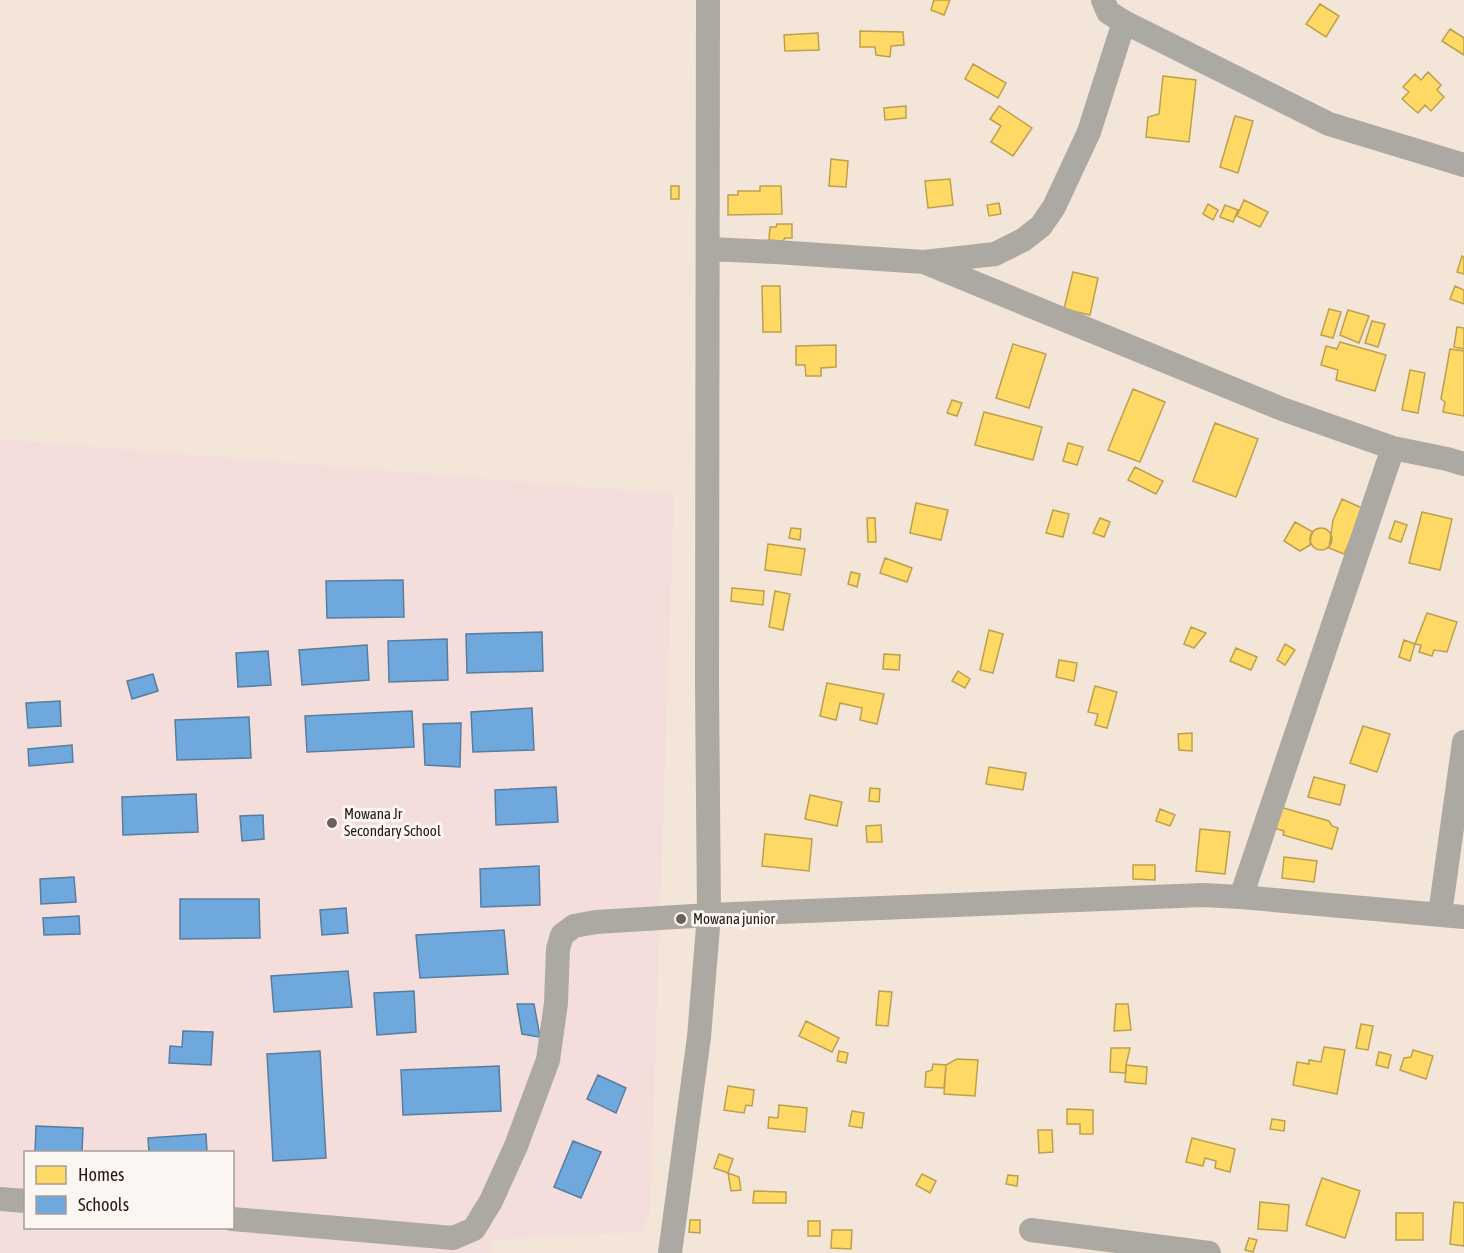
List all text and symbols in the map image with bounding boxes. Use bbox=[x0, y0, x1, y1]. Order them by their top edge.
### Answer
place label: Mowana Jr Secondary School bbox=[344, 805, 441, 839]
marker: Mowana Jr Secondary School bbox=[325, 816, 339, 830]
place label: Mowana junior bbox=[693, 910, 776, 927]
marker: Mowana junior bbox=[674, 912, 688, 926]
legend bbox=[24, 1151, 234, 1229]
text: Homes bbox=[78, 1164, 124, 1185]
text: Schools bbox=[78, 1194, 129, 1215]

